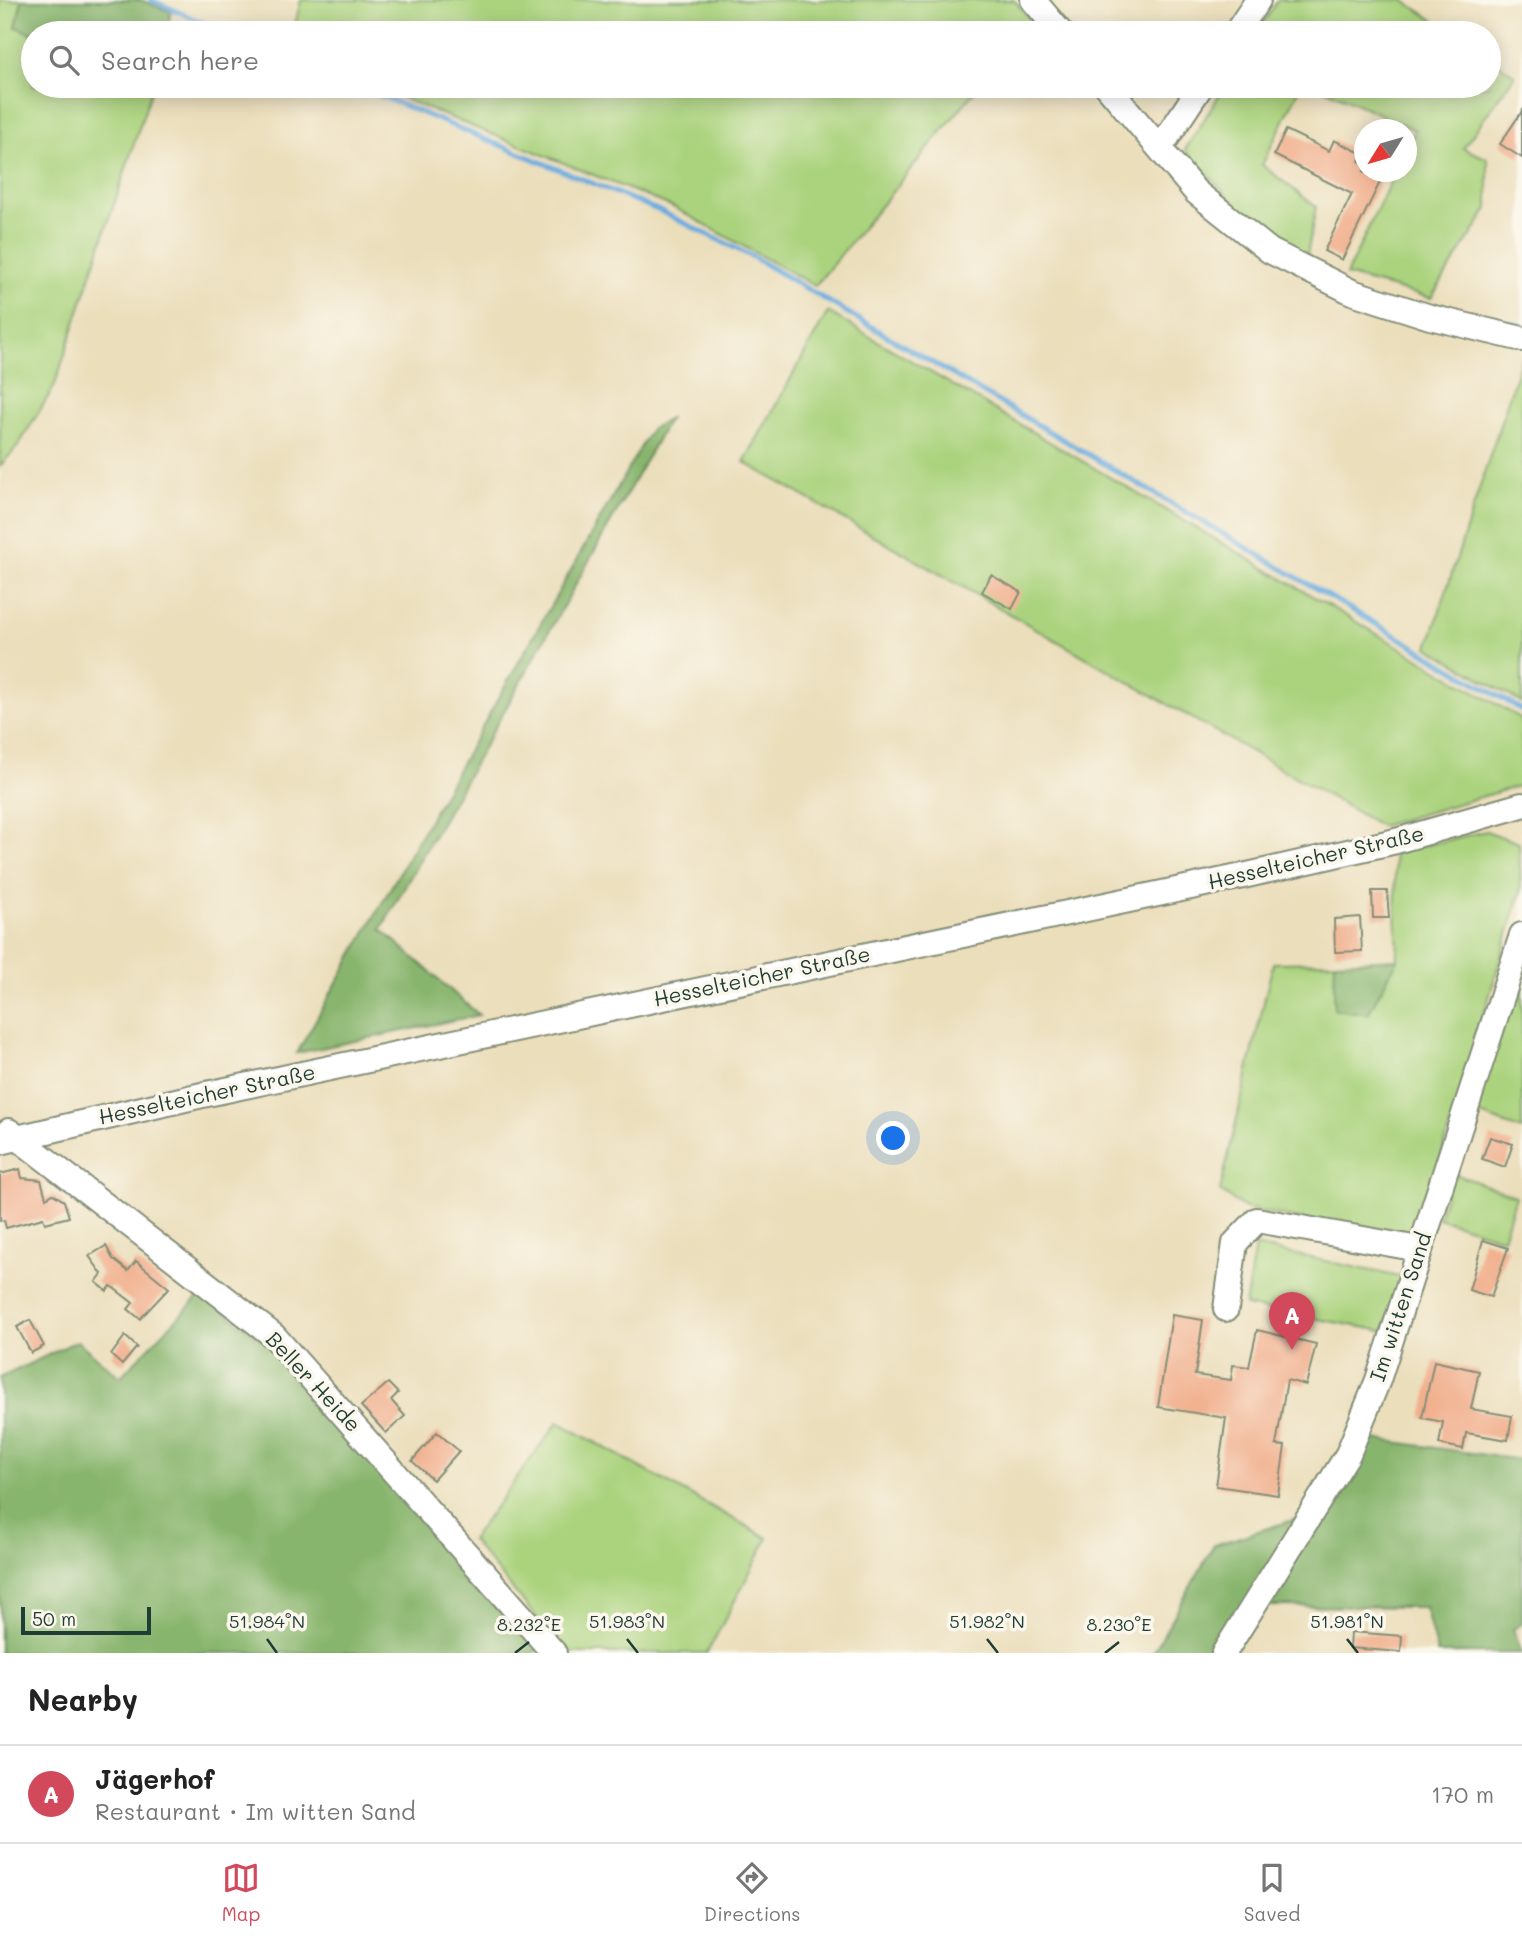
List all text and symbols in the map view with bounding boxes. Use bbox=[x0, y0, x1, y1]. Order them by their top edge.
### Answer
search box bbox=[21, 21, 1501, 98]
icon: search bbox=[45, 41, 83, 79]
text: Search here bbox=[101, 43, 259, 77]
north arrow bbox=[1354, 119, 1417, 182]
street label: Hesselteicher Straße bbox=[1205, 819, 1426, 895]
street label: Hesselteicher Straße bbox=[651, 939, 872, 1012]
street label: Hesselteicher Straße bbox=[96, 1057, 317, 1130]
your location bbox=[876, 1121, 910, 1155]
street label: Im witten Sand bbox=[1363, 1229, 1436, 1384]
pin: A bbox=[1269, 1292, 1315, 1350]
street label: Beller Heide bbox=[261, 1325, 367, 1437]
scale bar bbox=[21, 1604, 150, 1636]
text: 50 m bbox=[32, 1606, 76, 1631]
text: 51.984°N bbox=[229, 1609, 305, 1633]
text: 51.983°N bbox=[589, 1609, 665, 1633]
text: 51.982°N bbox=[949, 1609, 1025, 1633]
text: 51.981°N bbox=[1310, 1609, 1384, 1633]
text: 8.232°E bbox=[497, 1612, 561, 1636]
text: 8.230°E bbox=[1086, 1612, 1152, 1636]
text: Nearby bbox=[28, 1679, 138, 1719]
text: Jägerhof bbox=[95, 1762, 215, 1796]
text: A bbox=[43, 1779, 59, 1809]
text: 170 m bbox=[1431, 1779, 1494, 1809]
text: Restaurant · Im witten Sand bbox=[95, 1796, 416, 1826]
tab: Map bbox=[222, 1859, 260, 1926]
tab: Directions bbox=[704, 1859, 800, 1926]
tab: Saved bbox=[1244, 1859, 1300, 1926]

